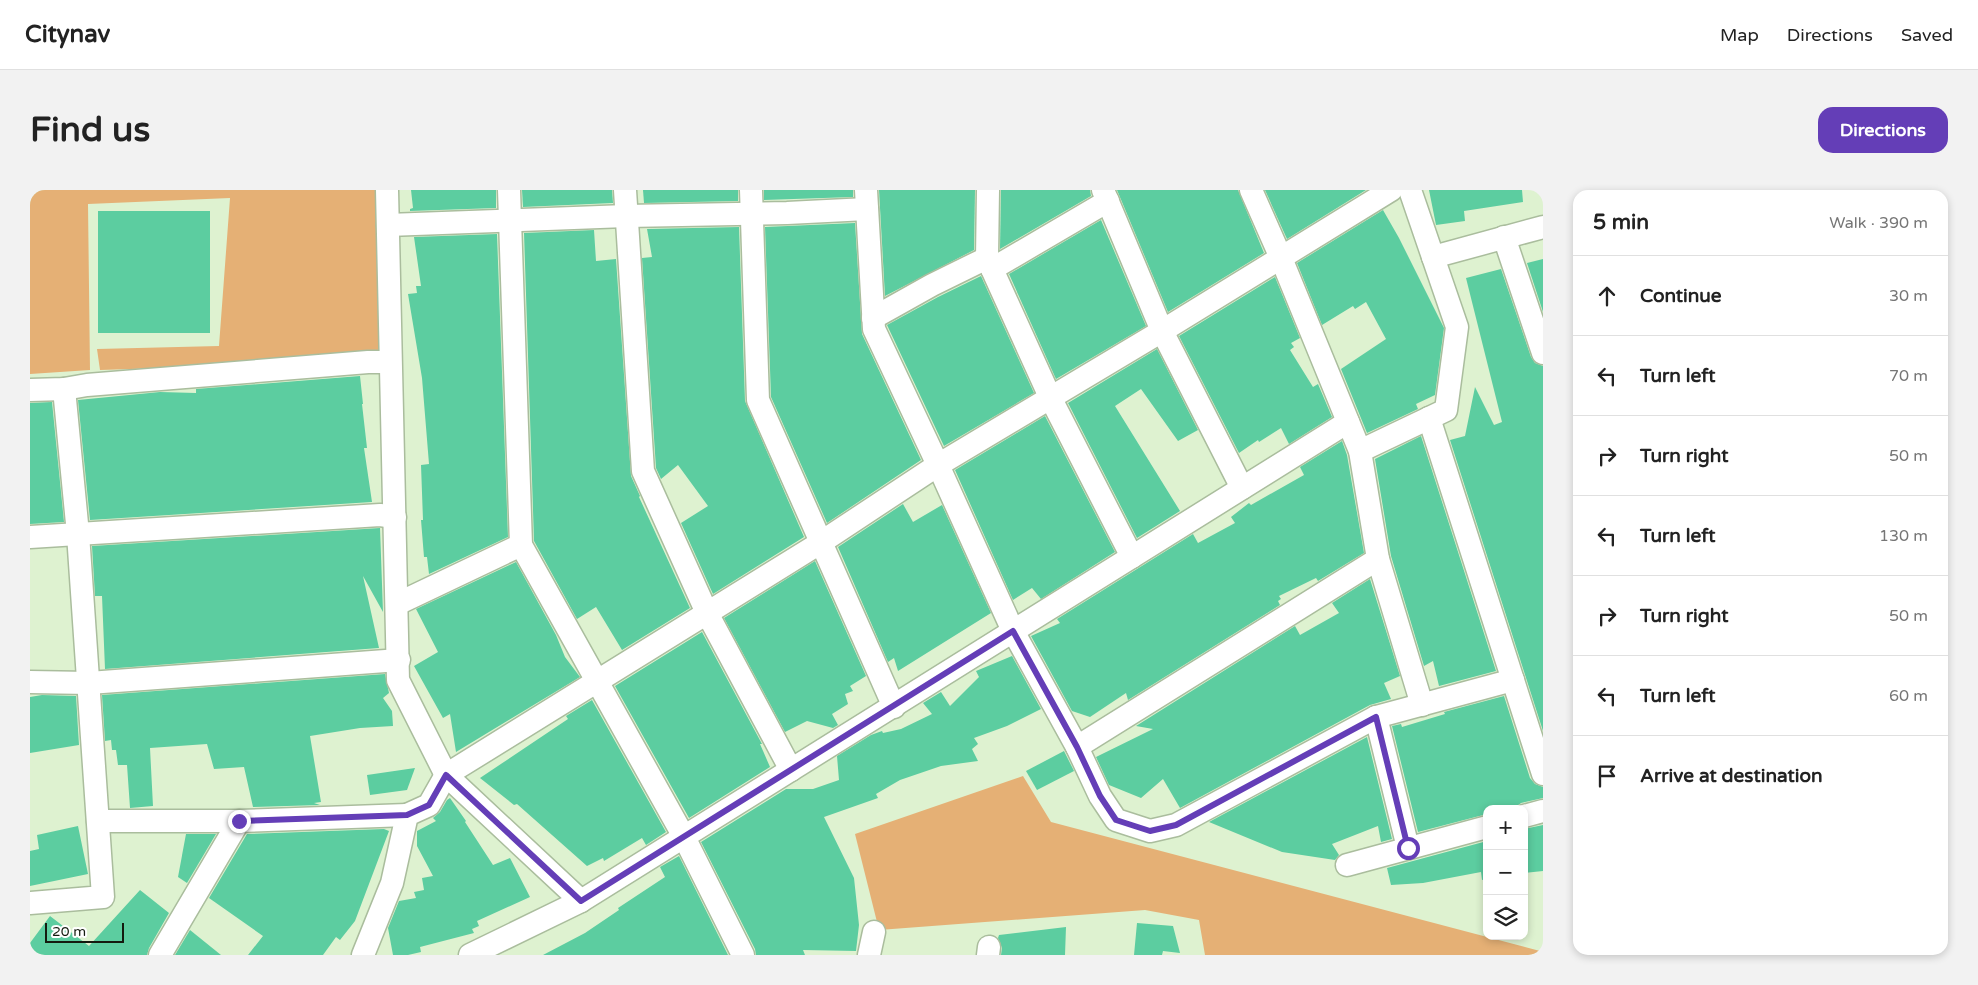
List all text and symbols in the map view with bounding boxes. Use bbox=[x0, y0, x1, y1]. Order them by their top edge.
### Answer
text: Citynav bbox=[25, 20, 110, 49]
text: Map bbox=[1720, 24, 1759, 46]
text: Directions bbox=[1787, 24, 1873, 46]
text: Saved bbox=[1901, 24, 1953, 46]
button: Directions bbox=[1818, 107, 1948, 153]
text: Find us bbox=[30, 109, 150, 151]
text: 5 min bbox=[1593, 210, 1649, 235]
text: Walk · 390 m bbox=[1829, 213, 1928, 233]
icon: ahead bbox=[1593, 282, 1621, 310]
text: Continue bbox=[1640, 285, 1722, 307]
text: 30 m bbox=[1889, 286, 1928, 306]
icon: left bbox=[1593, 362, 1621, 390]
text: Turn left bbox=[1640, 365, 1716, 387]
text: 70 m bbox=[1889, 366, 1928, 386]
icon: right bbox=[1593, 442, 1621, 470]
text: Turn right bbox=[1640, 445, 1728, 467]
text: 50 m bbox=[1889, 446, 1928, 466]
icon: left bbox=[1593, 522, 1621, 550]
text: Turn left bbox=[1640, 525, 1716, 547]
text: 130 m bbox=[1879, 526, 1928, 546]
icon: right bbox=[1593, 602, 1621, 630]
text: Turn right bbox=[1640, 605, 1728, 627]
text: 50 m bbox=[1889, 606, 1928, 626]
icon: left bbox=[1593, 682, 1621, 710]
text: Turn left bbox=[1640, 685, 1716, 707]
text: 60 m bbox=[1889, 686, 1928, 706]
icon: arrive bbox=[1593, 762, 1621, 790]
text: Arrive at destination bbox=[1640, 765, 1823, 787]
map controls bbox=[1483, 805, 1528, 940]
button: + bbox=[1483, 805, 1528, 850]
route end bbox=[228, 810, 251, 833]
route start bbox=[1397, 837, 1420, 860]
button: − bbox=[1483, 850, 1528, 895]
button: layers bbox=[1483, 895, 1528, 940]
scale bar bbox=[45, 920, 124, 943]
text: 20 m bbox=[52, 923, 86, 940]

